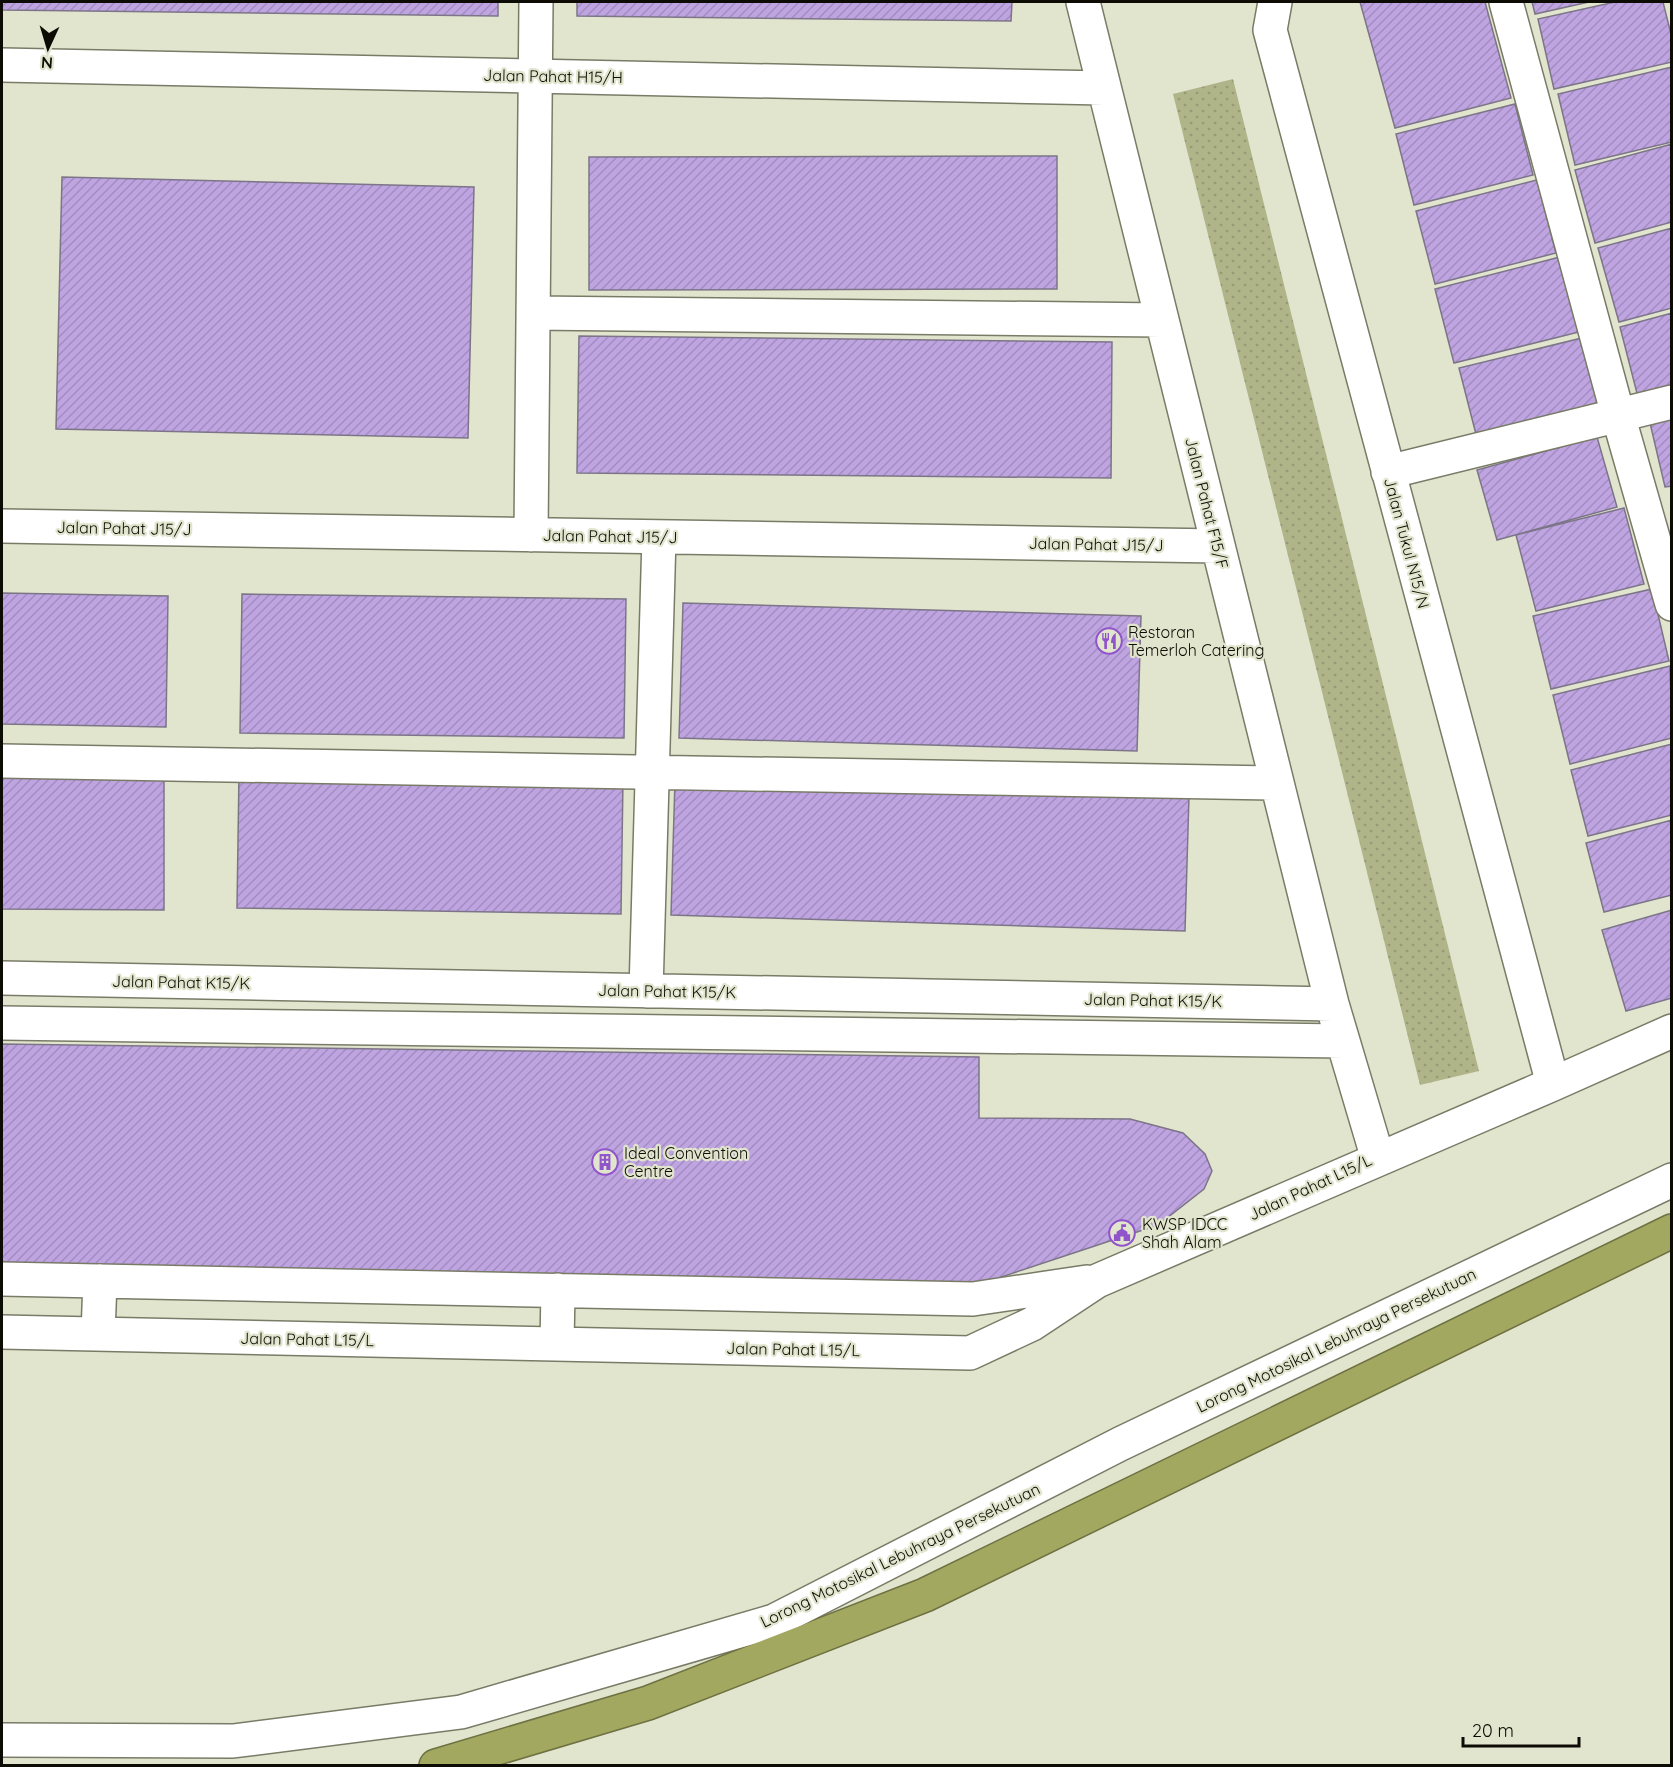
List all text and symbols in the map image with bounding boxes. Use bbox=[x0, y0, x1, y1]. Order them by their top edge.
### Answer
north arrow bbox=[18, 18, 78, 78]
text: N bbox=[40, 53, 54, 73]
street label: Jalan Pahat H15/H bbox=[483, 65, 623, 87]
street label: Jalan Pahat F15/F bbox=[1181, 435, 1233, 571]
street label: Jalan Tukul N15/N bbox=[1380, 475, 1434, 611]
street label: Jalan Pahat J15/J bbox=[56, 517, 192, 539]
street label: Jalan Pahat J15/J bbox=[542, 525, 678, 547]
street label: Jalan Pahat J15/J bbox=[1028, 533, 1164, 555]
place label: Restoran Temerloh Catering bbox=[1128, 622, 1265, 660]
restaurant icon: Restoran Temerloh Catering bbox=[1094, 626, 1124, 656]
street label: Jalan Pahat K15/K bbox=[112, 971, 250, 993]
street label: Jalan Pahat K15/K bbox=[598, 980, 736, 1002]
street label: Jalan Pahat K15/K bbox=[1084, 989, 1222, 1011]
place label: Ideal Convention Centre bbox=[624, 1143, 748, 1181]
building icon: Ideal Convention Centre bbox=[590, 1147, 620, 1177]
street label: Jalan Pahat L15/L bbox=[1245, 1150, 1375, 1224]
place label: KWSP IDCC Shah Alam bbox=[1142, 1214, 1227, 1252]
public building icon: KWSP IDCC Shah Alam bbox=[1107, 1218, 1137, 1248]
street label: Lorong Motosikal Lebuhraya Persekutuan bbox=[1193, 1263, 1479, 1417]
street label: Jalan Pahat L15/L bbox=[240, 1328, 374, 1350]
street label: Jalan Pahat L15/L bbox=[726, 1338, 860, 1360]
street label: Lorong Motosikal Lebuhraya Persekutuan bbox=[757, 1478, 1043, 1632]
scale bar bbox=[1463, 1710, 1578, 1748]
text: 20 m bbox=[1472, 1719, 1514, 1742]

